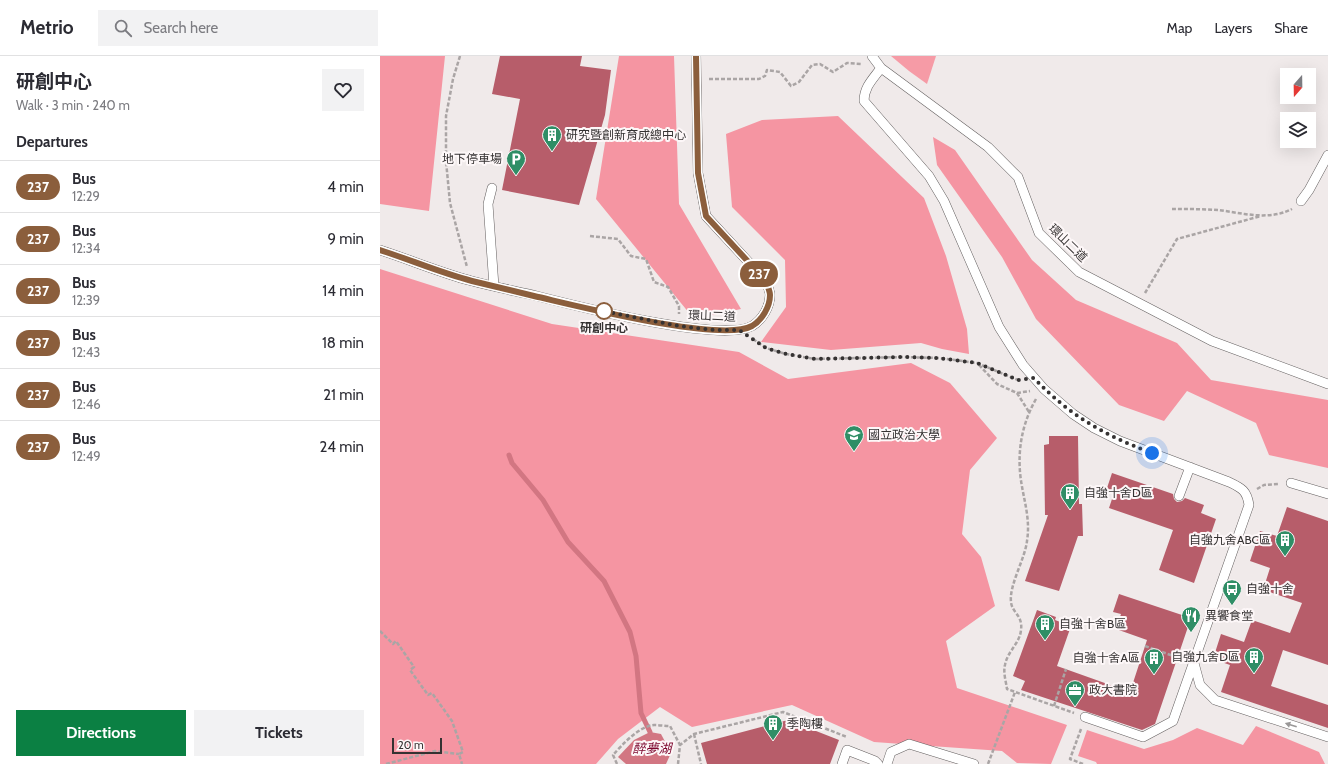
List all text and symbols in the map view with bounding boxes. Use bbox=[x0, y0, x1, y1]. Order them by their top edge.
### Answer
search box bbox=[98, 10, 378, 46]
text: Metrio bbox=[20, 16, 74, 39]
icon: search bbox=[112, 17, 134, 39]
text: Search here bbox=[144, 19, 218, 37]
text: Map bbox=[1167, 19, 1192, 37]
text: Layers bbox=[1214, 19, 1252, 37]
text: Share bbox=[1274, 19, 1308, 37]
north arrow bbox=[1280, 68, 1316, 104]
map controls bbox=[1280, 68, 1316, 148]
button: heart bbox=[322, 69, 364, 111]
text: 研創中心 bbox=[16, 70, 92, 93]
text: Walk · 3 min · 240 m bbox=[16, 97, 130, 113]
button: layers bbox=[1280, 112, 1316, 148]
building icon: 研究暨創新育成總中心 bbox=[541, 124, 563, 152]
place label: 研究暨創新育成總中心 bbox=[566, 127, 686, 142]
text: Departures bbox=[16, 133, 88, 151]
parking icon: 地下停車場 bbox=[505, 148, 527, 176]
place label: 地下停車場 bbox=[442, 151, 502, 166]
text: Bus bbox=[72, 170, 96, 188]
text: 237 bbox=[27, 178, 49, 196]
text: 4 min bbox=[327, 178, 364, 196]
text: 12:29 bbox=[72, 188, 100, 204]
street label: 環山二道 bbox=[1046, 221, 1091, 265]
text: Bus bbox=[72, 222, 96, 240]
text: 237 bbox=[27, 230, 49, 248]
text: 9 min bbox=[327, 230, 364, 248]
text: 12:34 bbox=[72, 240, 100, 256]
line badge: 237 bbox=[736, 261, 782, 287]
text: 237 bbox=[748, 265, 770, 283]
text: Bus bbox=[72, 274, 96, 292]
text: 237 bbox=[27, 282, 49, 300]
text: 14 min bbox=[322, 282, 364, 300]
text: 12:39 bbox=[72, 292, 100, 308]
marker: 研創中心 bbox=[595, 302, 613, 320]
street label: 環山二道 bbox=[688, 307, 736, 324]
place label: 研創中心 bbox=[580, 320, 628, 335]
text: Bus bbox=[72, 326, 96, 344]
text: 237 bbox=[27, 334, 49, 352]
text: 18 min bbox=[322, 334, 364, 352]
text: 12:43 bbox=[72, 344, 100, 360]
text: Bus bbox=[72, 378, 96, 396]
text: 237 bbox=[27, 386, 49, 404]
text: 21 min bbox=[323, 386, 364, 404]
text: 12:46 bbox=[72, 396, 101, 412]
school or university icon: 國立政治大學 bbox=[843, 424, 865, 452]
place label: 國立政治大學 bbox=[868, 427, 940, 442]
text: Bus bbox=[72, 430, 96, 448]
text: 237 bbox=[27, 438, 49, 456]
text: 24 min bbox=[319, 438, 364, 456]
your location bbox=[1142, 443, 1162, 463]
text: 12:49 bbox=[72, 448, 101, 464]
building icon: 自強十舍D區 bbox=[1059, 482, 1081, 510]
place label: 自強十舍D區 bbox=[1084, 485, 1153, 500]
building icon: 自強九舍ABC區 bbox=[1274, 529, 1296, 557]
place label: 自強九舍ABC區 bbox=[1189, 532, 1271, 547]
bus stop icon: 自強十舍 bbox=[1221, 578, 1243, 606]
place label: 自強十舍 bbox=[1246, 581, 1294, 596]
restaurant icon: 異饗食堂 bbox=[1180, 605, 1202, 633]
place label: 異饗食堂 bbox=[1205, 608, 1253, 623]
building icon: 自強十舍B區 bbox=[1034, 613, 1056, 641]
place label: 自強十舍B區 bbox=[1059, 616, 1126, 631]
building icon: 自強九舍D區 bbox=[1243, 646, 1265, 674]
building icon: 自強十舍A區 bbox=[1143, 647, 1165, 675]
place label: 自強九舍D區 bbox=[1171, 649, 1240, 664]
place label: 自強十舍A區 bbox=[1073, 650, 1140, 665]
office icon: 政大書院 bbox=[1064, 679, 1086, 707]
place label: 政大書院 bbox=[1089, 682, 1137, 697]
button: Directions bbox=[16, 710, 186, 756]
button: Tickets bbox=[194, 710, 364, 756]
building icon: 季陶樓 bbox=[762, 713, 784, 741]
place label: 季陶樓 bbox=[787, 716, 823, 731]
one-way arrow bbox=[1285, 722, 1297, 728]
scale bar bbox=[392, 736, 442, 755]
text: 20 m bbox=[398, 738, 424, 752]
water label: 醉夢湖 bbox=[632, 740, 673, 756]

